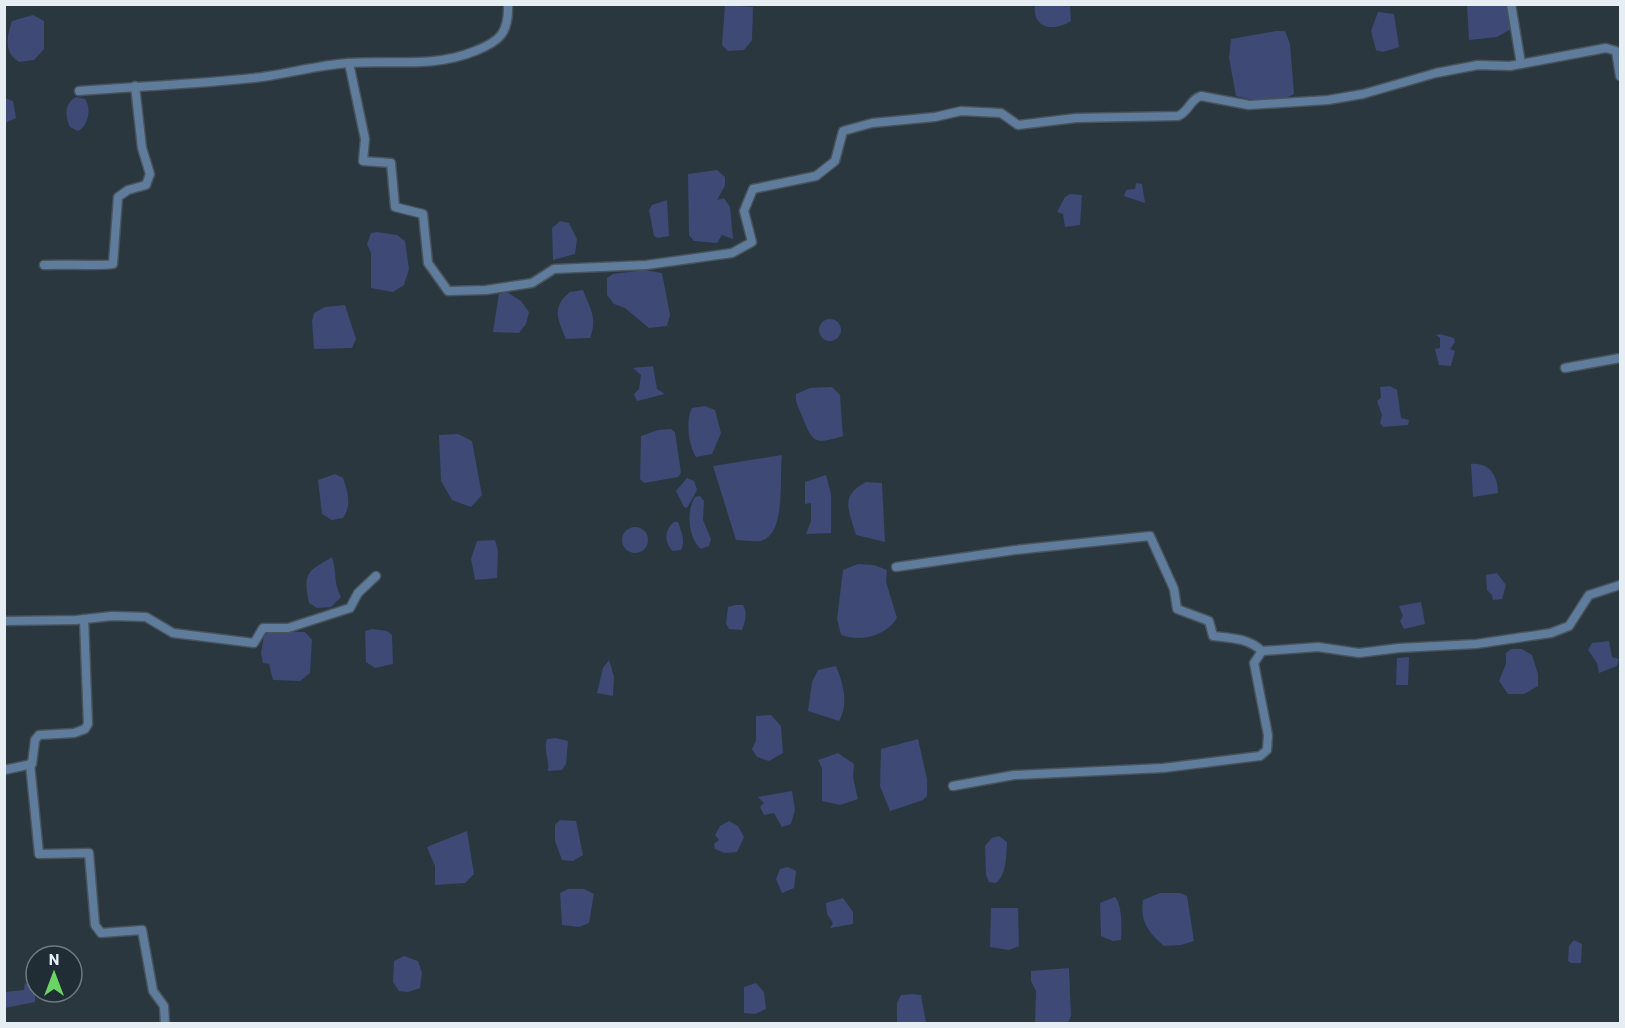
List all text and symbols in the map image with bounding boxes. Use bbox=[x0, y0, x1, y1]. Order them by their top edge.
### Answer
north arrow bbox=[24, 944, 84, 1004]
text: N bbox=[49, 949, 59, 968]

